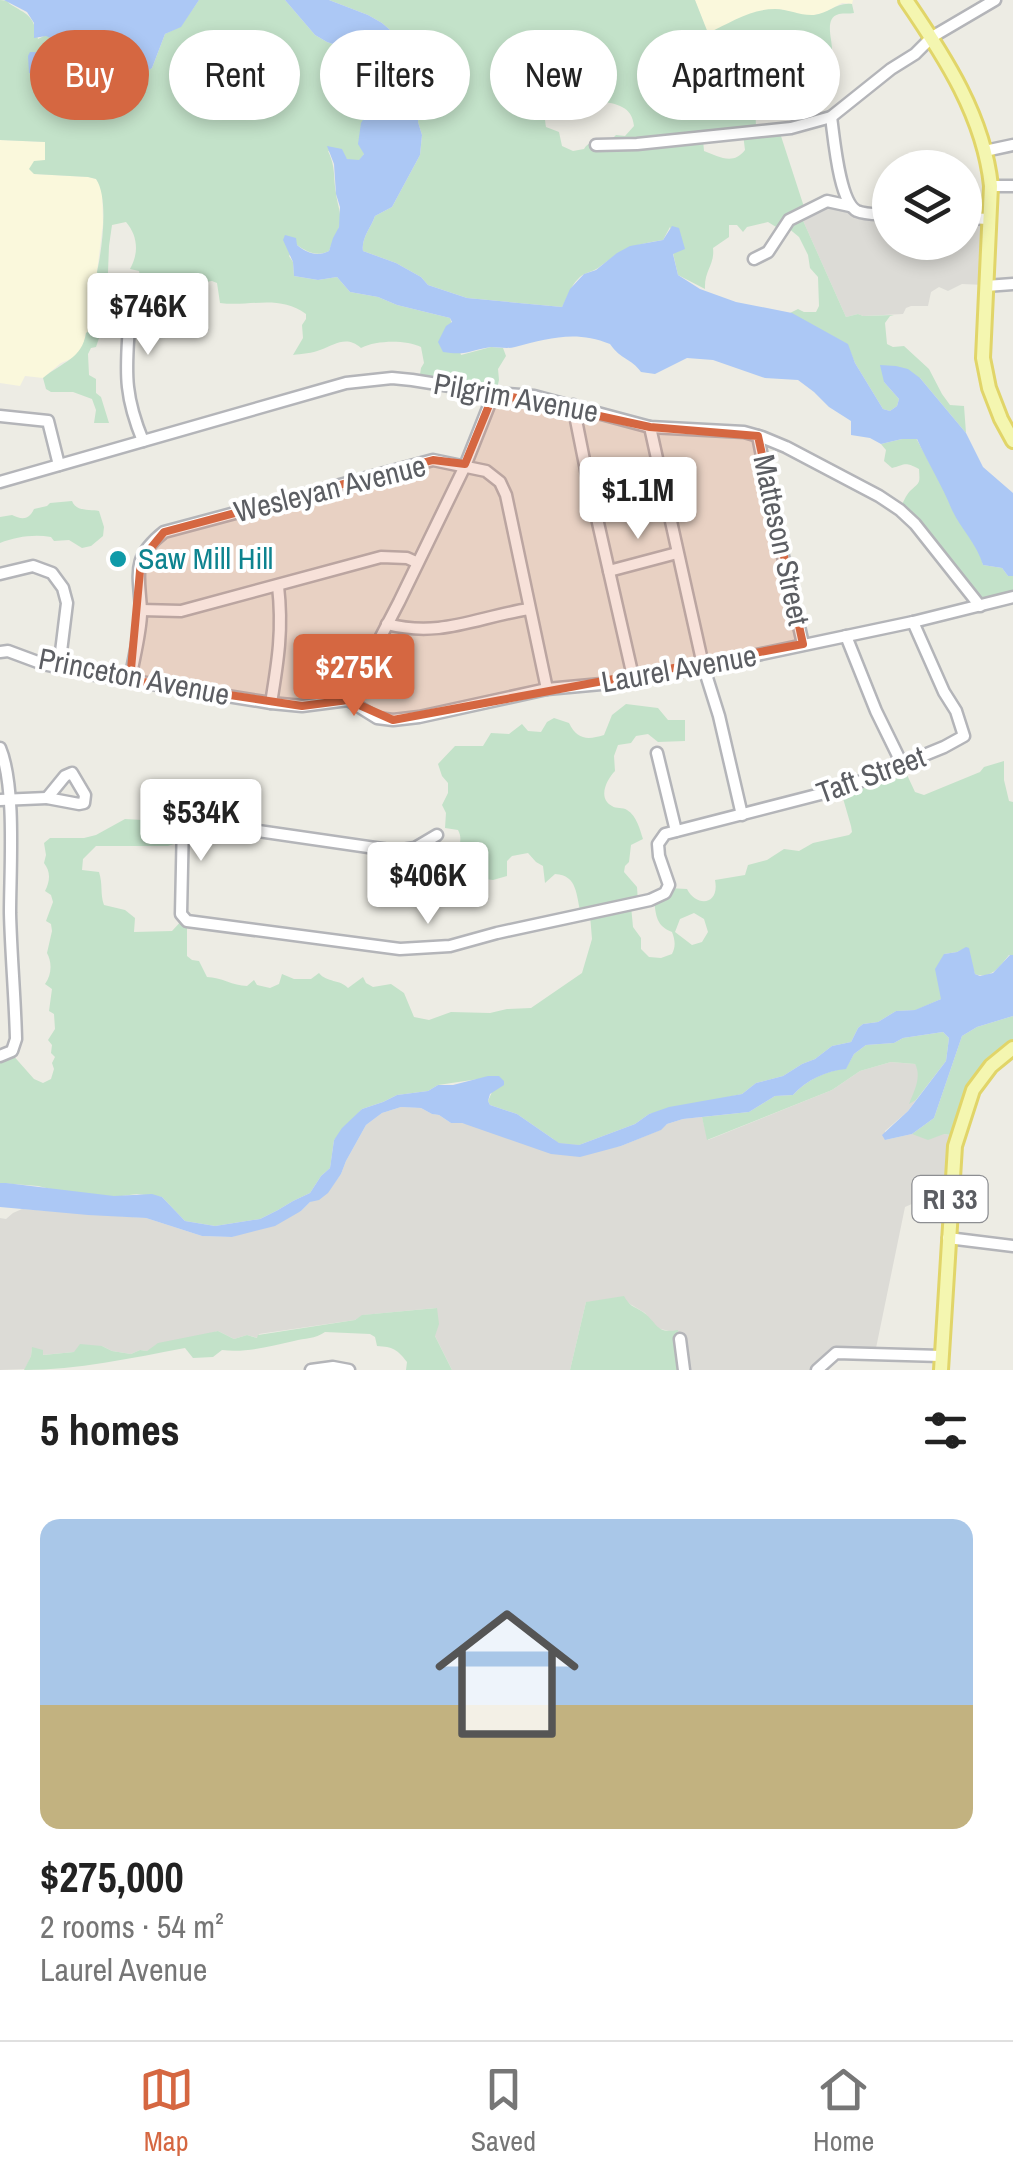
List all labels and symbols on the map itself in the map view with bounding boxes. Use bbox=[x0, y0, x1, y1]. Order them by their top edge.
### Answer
pin: $746K bbox=[78, 273, 218, 358]
street label: Pilgrim Avenue bbox=[431, 363, 602, 431]
street label: Wesleyan Avenue bbox=[230, 445, 430, 531]
street label: Matteson Street bbox=[744, 451, 820, 629]
pin: $1.1M bbox=[568, 457, 708, 542]
place label: Saw Mill Hill bbox=[138, 538, 273, 578]
marker: Saw Mill Hill bbox=[107, 548, 129, 570]
pin: $275K bbox=[284, 634, 424, 719]
street label: Laurel Avenue bbox=[598, 635, 760, 701]
street label: Princeton Avenue bbox=[35, 638, 233, 714]
street label: Taft Street bbox=[811, 736, 931, 812]
pin: $534K bbox=[131, 779, 271, 864]
pin: $406K bbox=[358, 842, 498, 927]
road number: RI 33 bbox=[912, 1176, 988, 1222]

